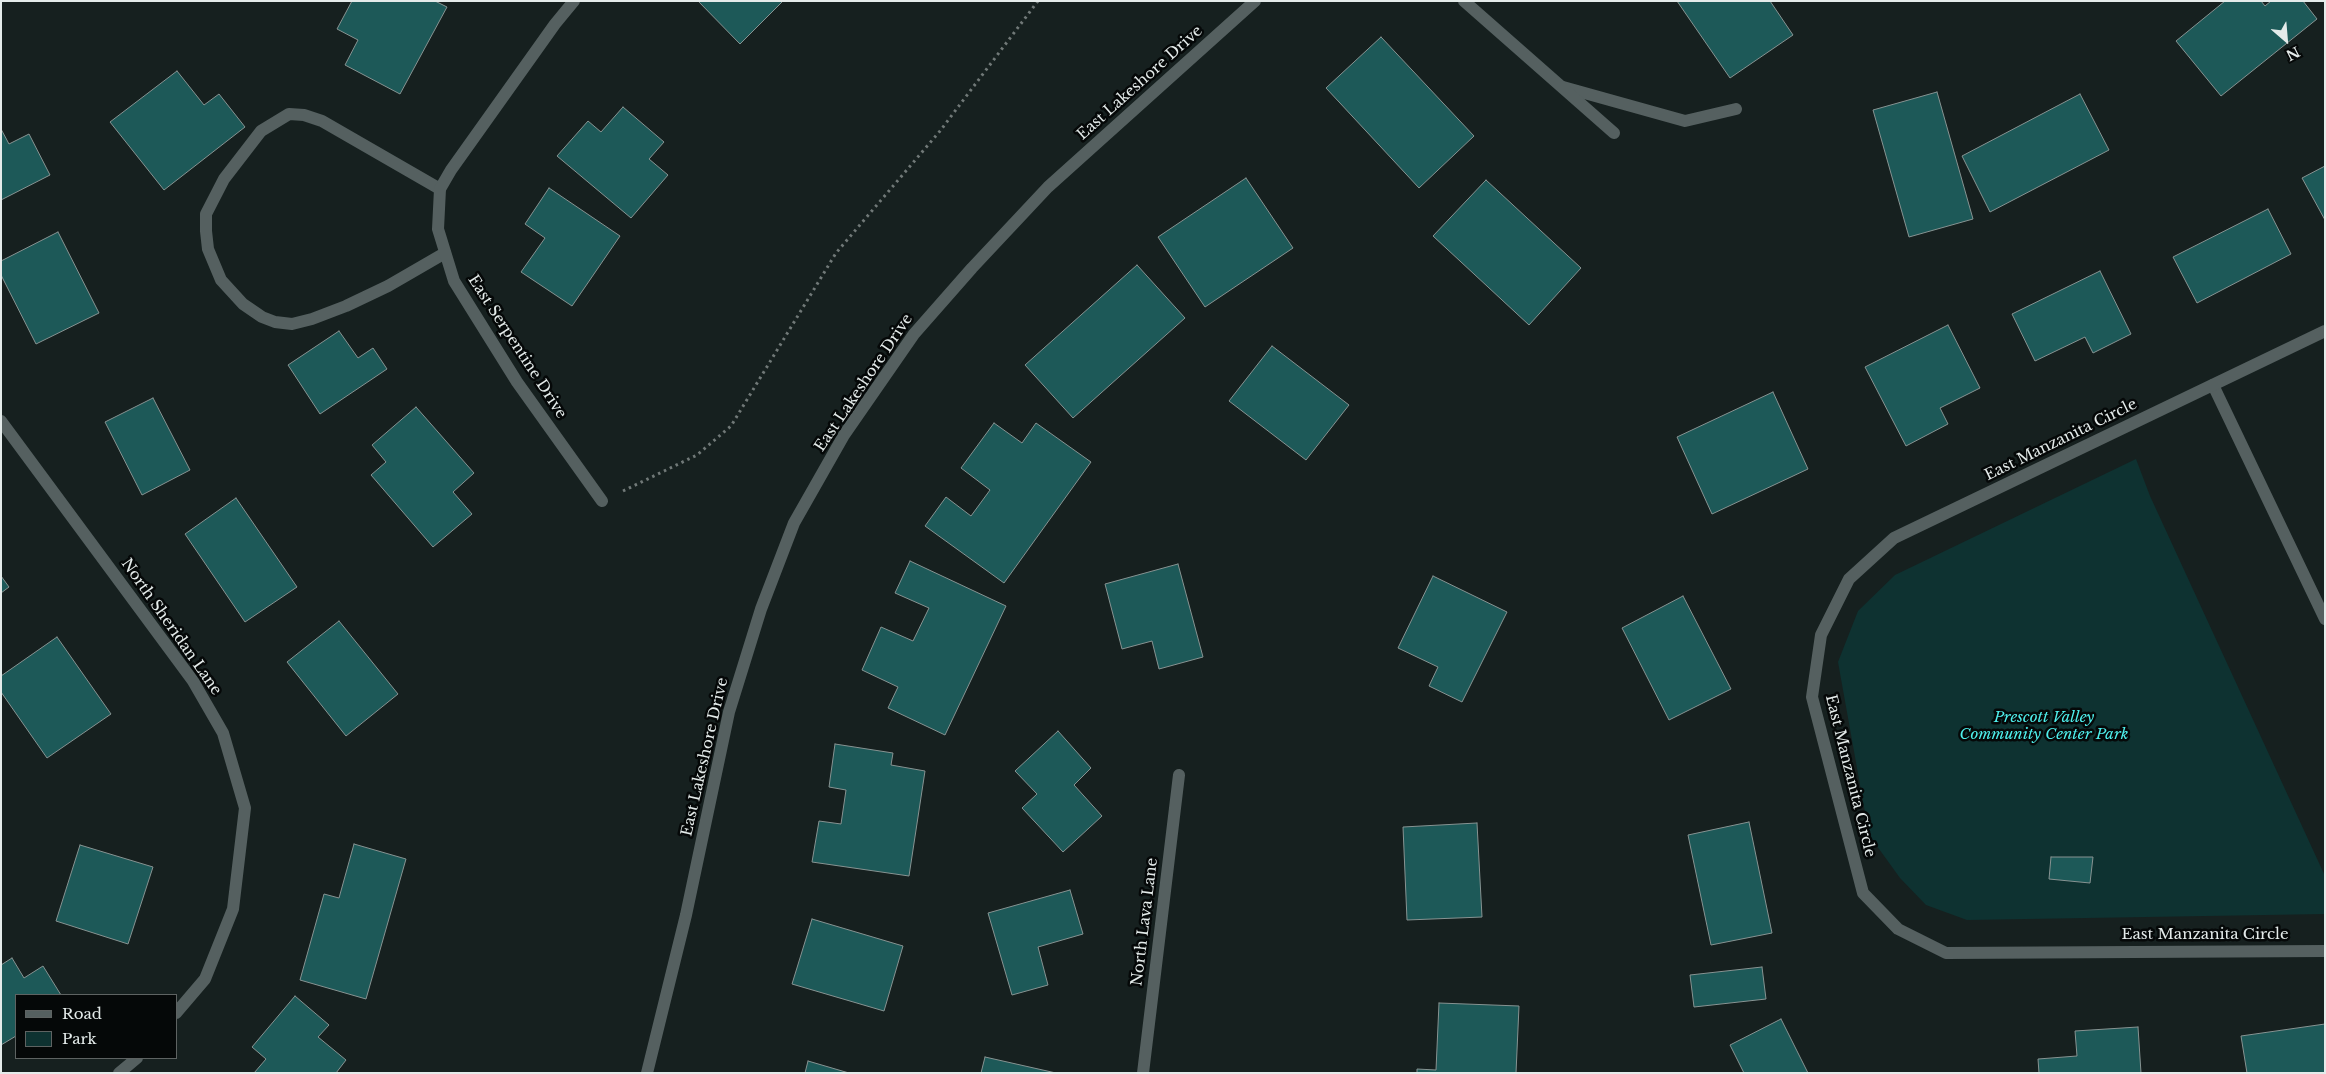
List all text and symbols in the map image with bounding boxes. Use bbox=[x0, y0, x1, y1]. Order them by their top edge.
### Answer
north arrow bbox=[2261, 15, 2311, 65]
street label: East Lakeshore Drive bbox=[1074, 22, 1206, 144]
text: N bbox=[2283, 42, 2303, 64]
street label: East Serpentine Drive bbox=[464, 272, 570, 422]
street label: East Lakeshore Drive bbox=[811, 311, 917, 455]
street label: East Manzanita Circle bbox=[1982, 395, 2140, 485]
street label: North Sheridan Lane bbox=[117, 555, 225, 699]
street label: East Lakeshore Drive bbox=[678, 676, 732, 838]
street label: East Manzanita Circle bbox=[1821, 693, 1879, 859]
park label: Prescott Valley Community Center Park bbox=[1960, 709, 2128, 744]
street label: North Lava Lane bbox=[1128, 857, 1162, 987]
street label: East Manzanita Circle bbox=[2121, 926, 2289, 944]
legend bbox=[15, 994, 178, 1059]
text: Road bbox=[62, 1004, 102, 1023]
text: Park bbox=[62, 1029, 97, 1048]

